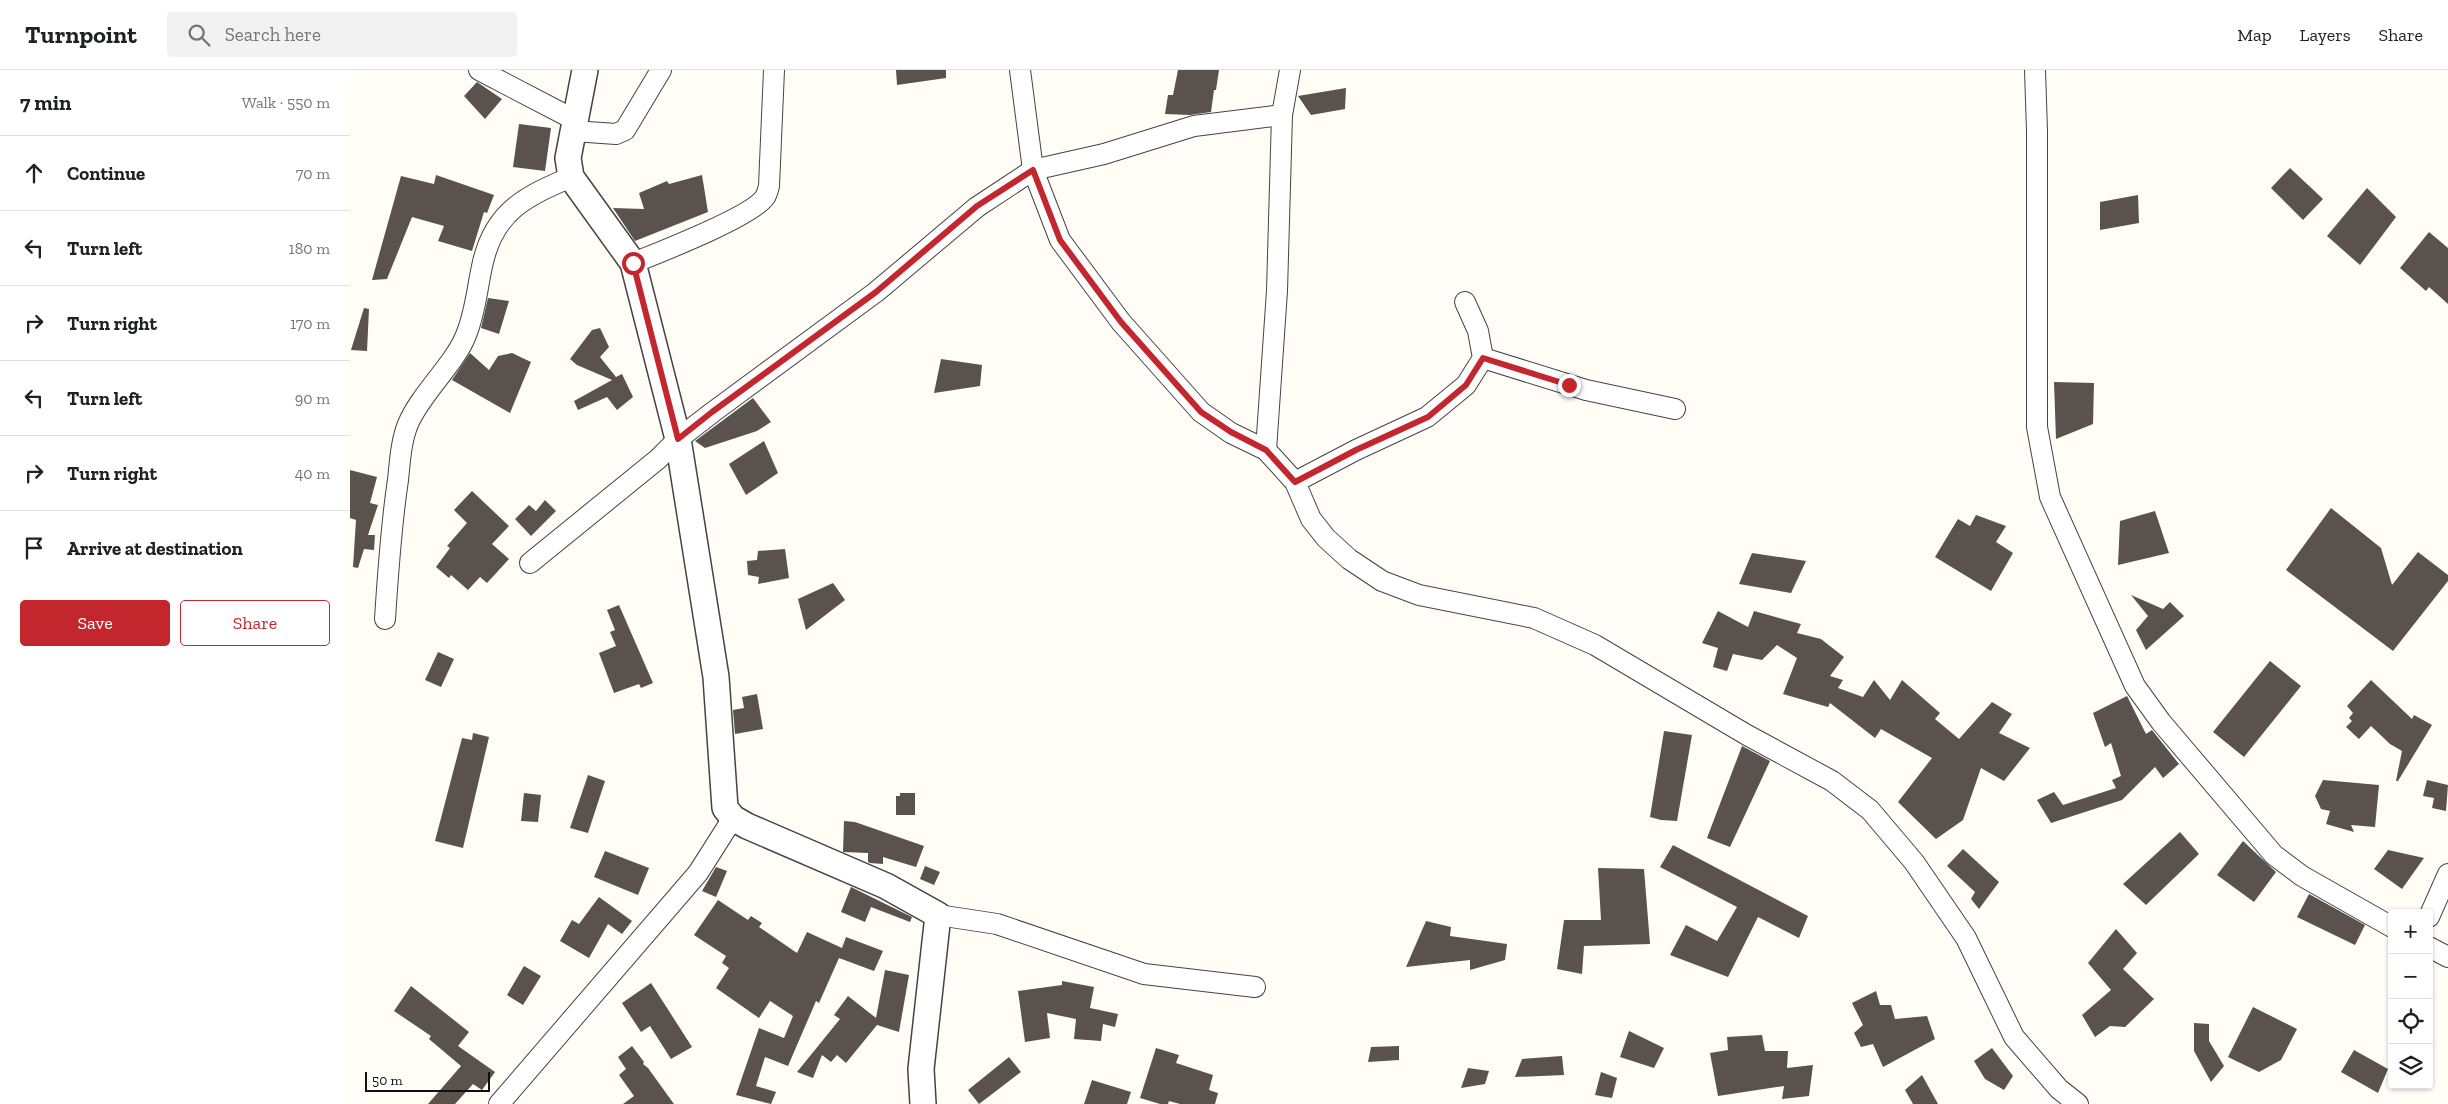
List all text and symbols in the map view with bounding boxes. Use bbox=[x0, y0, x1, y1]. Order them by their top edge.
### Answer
search box bbox=[167, 12, 517, 57]
text: Turnpoint bbox=[25, 20, 137, 49]
icon: search bbox=[185, 21, 213, 49]
text: Search here bbox=[225, 23, 321, 46]
text: Map bbox=[2237, 24, 2272, 46]
text: Layers bbox=[2300, 24, 2351, 46]
text: Share bbox=[2379, 24, 2423, 46]
text: 7 min bbox=[20, 90, 71, 115]
text: Walk · 550 m bbox=[242, 93, 330, 112]
icon: ahead bbox=[20, 159, 48, 187]
text: Continue bbox=[67, 162, 145, 185]
text: 70 m bbox=[296, 164, 330, 183]
icon: left bbox=[20, 234, 48, 262]
text: Turn left bbox=[67, 237, 142, 260]
text: 180 m bbox=[289, 239, 330, 258]
route start bbox=[622, 252, 645, 275]
icon: right bbox=[20, 309, 48, 337]
text: Turn right bbox=[67, 312, 157, 335]
text: 170 m bbox=[290, 314, 330, 333]
route end bbox=[1558, 374, 1581, 397]
icon: left bbox=[20, 384, 48, 412]
text: Turn left bbox=[67, 387, 142, 410]
text: 90 m bbox=[295, 389, 330, 408]
icon: right bbox=[20, 459, 48, 487]
text: Turn right bbox=[67, 462, 157, 485]
text: 40 m bbox=[295, 464, 330, 483]
icon: arrive bbox=[20, 534, 48, 562]
text: Arrive at destination bbox=[67, 537, 243, 560]
button: Save bbox=[20, 600, 170, 646]
button: Share bbox=[180, 600, 330, 646]
map controls bbox=[2388, 909, 2433, 1089]
button: + bbox=[2388, 909, 2433, 954]
button: − bbox=[2388, 954, 2433, 999]
button: locate bbox=[2388, 999, 2433, 1044]
button: layers bbox=[2388, 1044, 2433, 1089]
scale bar bbox=[365, 1069, 490, 1092]
text: 50 m bbox=[372, 1072, 403, 1089]

